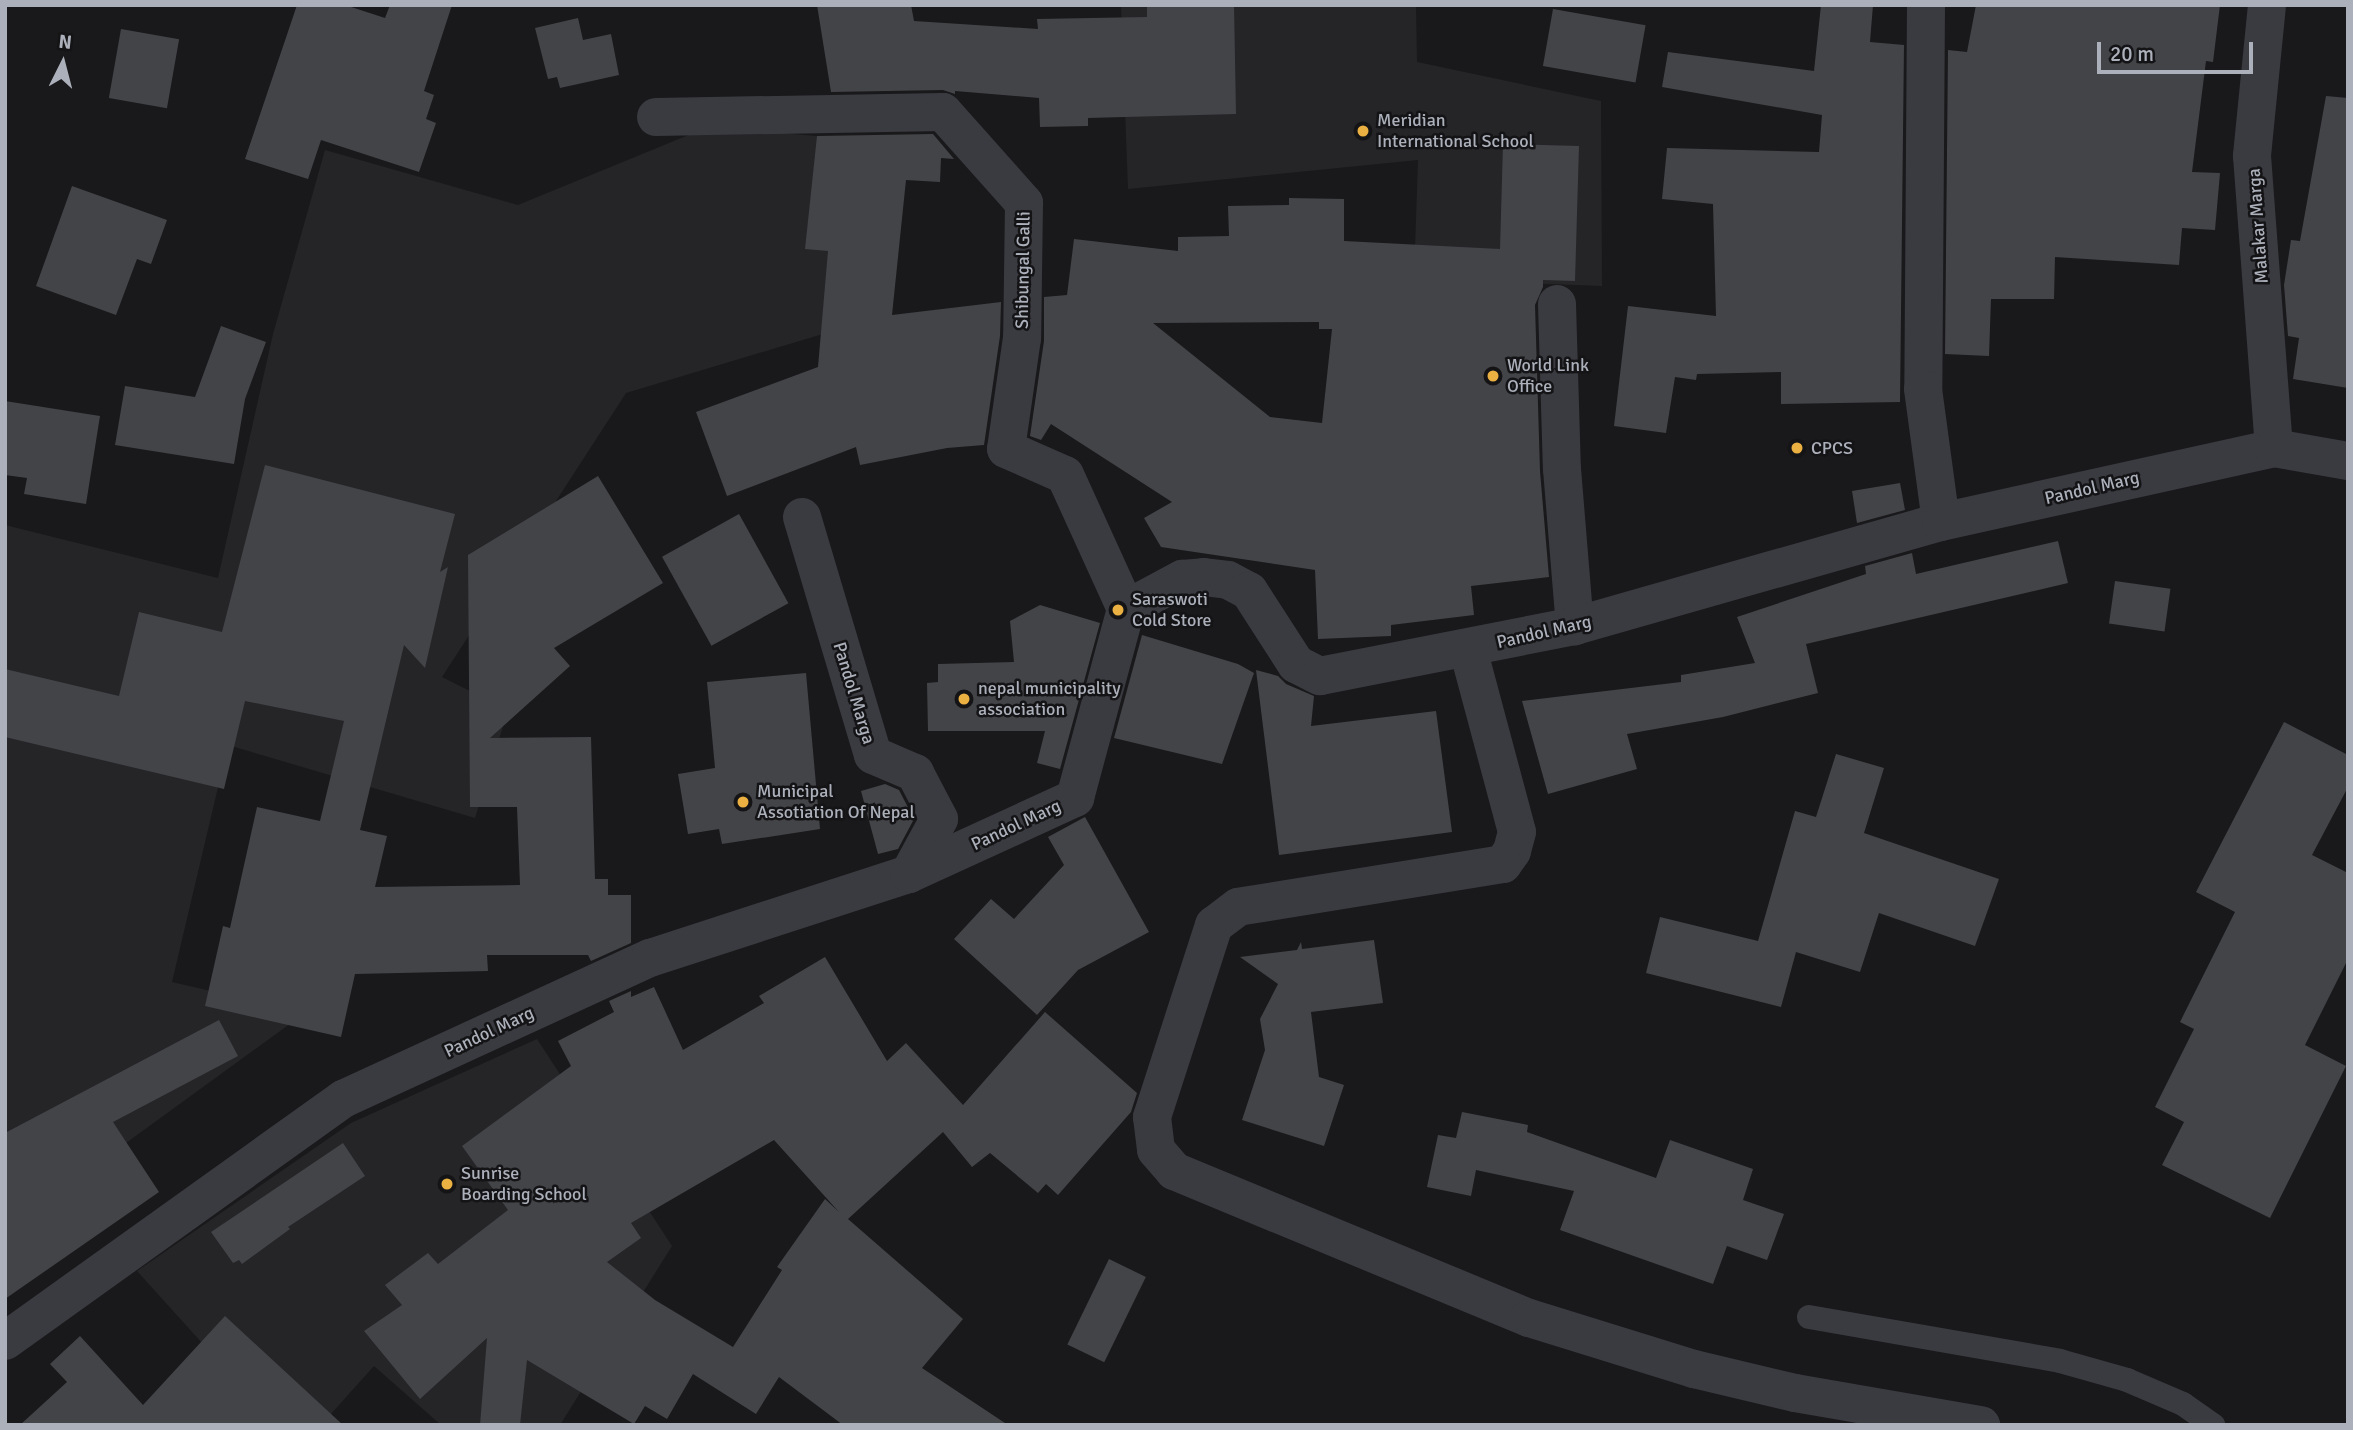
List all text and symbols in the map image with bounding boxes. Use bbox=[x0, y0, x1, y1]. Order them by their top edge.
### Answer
north arrow bbox=[28, 28, 98, 98]
scale bar bbox=[2101, 28, 2257, 72]
text: N bbox=[57, 29, 73, 55]
text: 20 m bbox=[2110, 41, 2154, 67]
place label: Meridian International School bbox=[1377, 110, 1534, 152]
marker: Meridian International School bbox=[1355, 123, 1371, 139]
street label: Malakar Marga bbox=[2243, 168, 2273, 284]
street label: Shibungal Galli bbox=[1011, 211, 1035, 329]
place label: World Link Office bbox=[1507, 355, 1589, 398]
marker: World Link Office bbox=[1485, 368, 1501, 384]
place label: CPCS bbox=[1811, 437, 1853, 459]
marker: CPCS bbox=[1789, 440, 1805, 456]
street label: Pandol Marg bbox=[2043, 467, 2141, 509]
place label: Saraswoti Cold Store bbox=[1132, 589, 1212, 632]
marker: Saraswoti Cold Store bbox=[1110, 602, 1126, 618]
street label: Pandol Marg bbox=[1495, 611, 1593, 653]
street label: Pandol Marga bbox=[828, 639, 880, 747]
place label: nepal municipality association bbox=[978, 678, 1121, 720]
marker: nepal municipality association bbox=[956, 691, 972, 707]
place label: Municipal Assotiation Of Nepal bbox=[757, 781, 915, 824]
marker: Municipal Assotiation Of Nepal bbox=[735, 794, 751, 810]
street label: Pandol Marg bbox=[968, 795, 1064, 855]
street label: Pandol Marg bbox=[441, 1002, 537, 1062]
place label: Sunrise Boarding School bbox=[461, 1163, 587, 1206]
marker: Sunrise Boarding School bbox=[439, 1176, 455, 1192]

